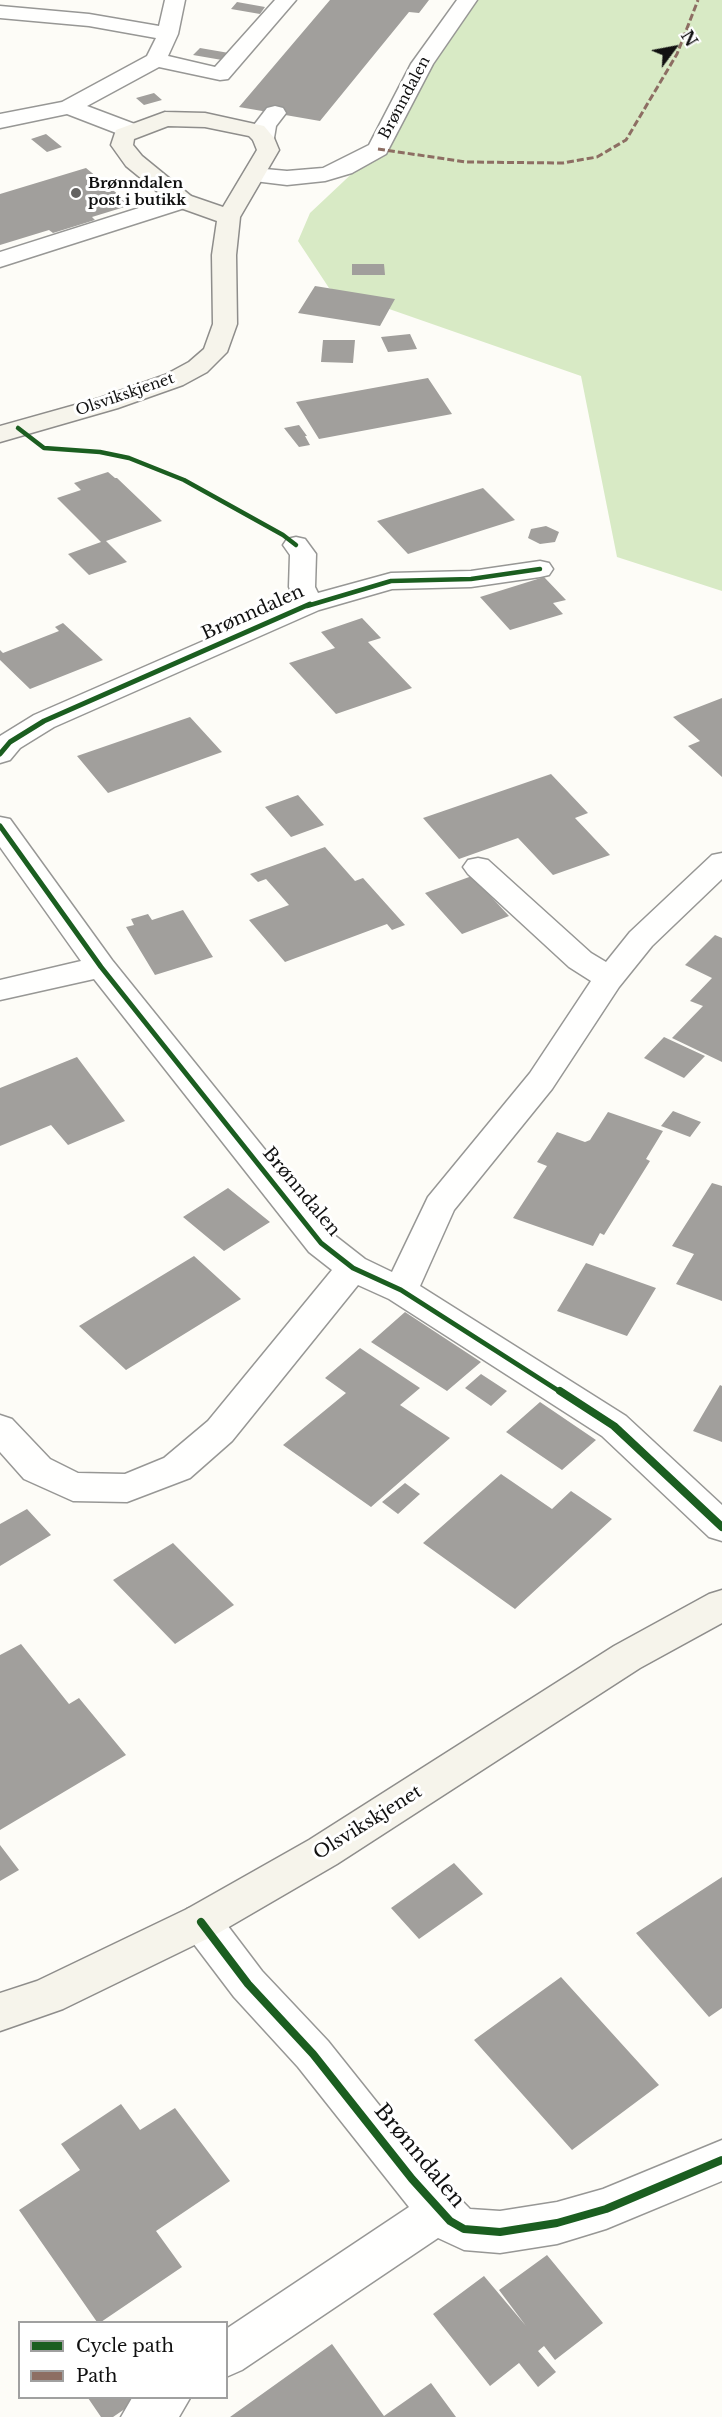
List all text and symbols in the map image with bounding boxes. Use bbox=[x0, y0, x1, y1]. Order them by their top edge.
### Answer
north arrow bbox=[644, 18, 704, 78]
text: N bbox=[677, 27, 702, 50]
street label: Brønndalen bbox=[376, 54, 434, 142]
place label: Brønndalen post i butikk bbox=[88, 175, 186, 210]
marker: Brønndalen post i butikk bbox=[69, 186, 83, 200]
street label: Olsvikskjenet bbox=[73, 370, 177, 420]
street label: Brønndalen bbox=[199, 581, 307, 645]
street label: Brønndalen bbox=[258, 1143, 344, 1241]
street label: Olsvikskjenet bbox=[310, 1781, 426, 1865]
street label: Brønndalen bbox=[368, 2099, 470, 2213]
legend bbox=[18, 2321, 228, 2399]
text: Cycle path bbox=[76, 2335, 174, 2357]
text: Path bbox=[76, 2365, 117, 2387]

